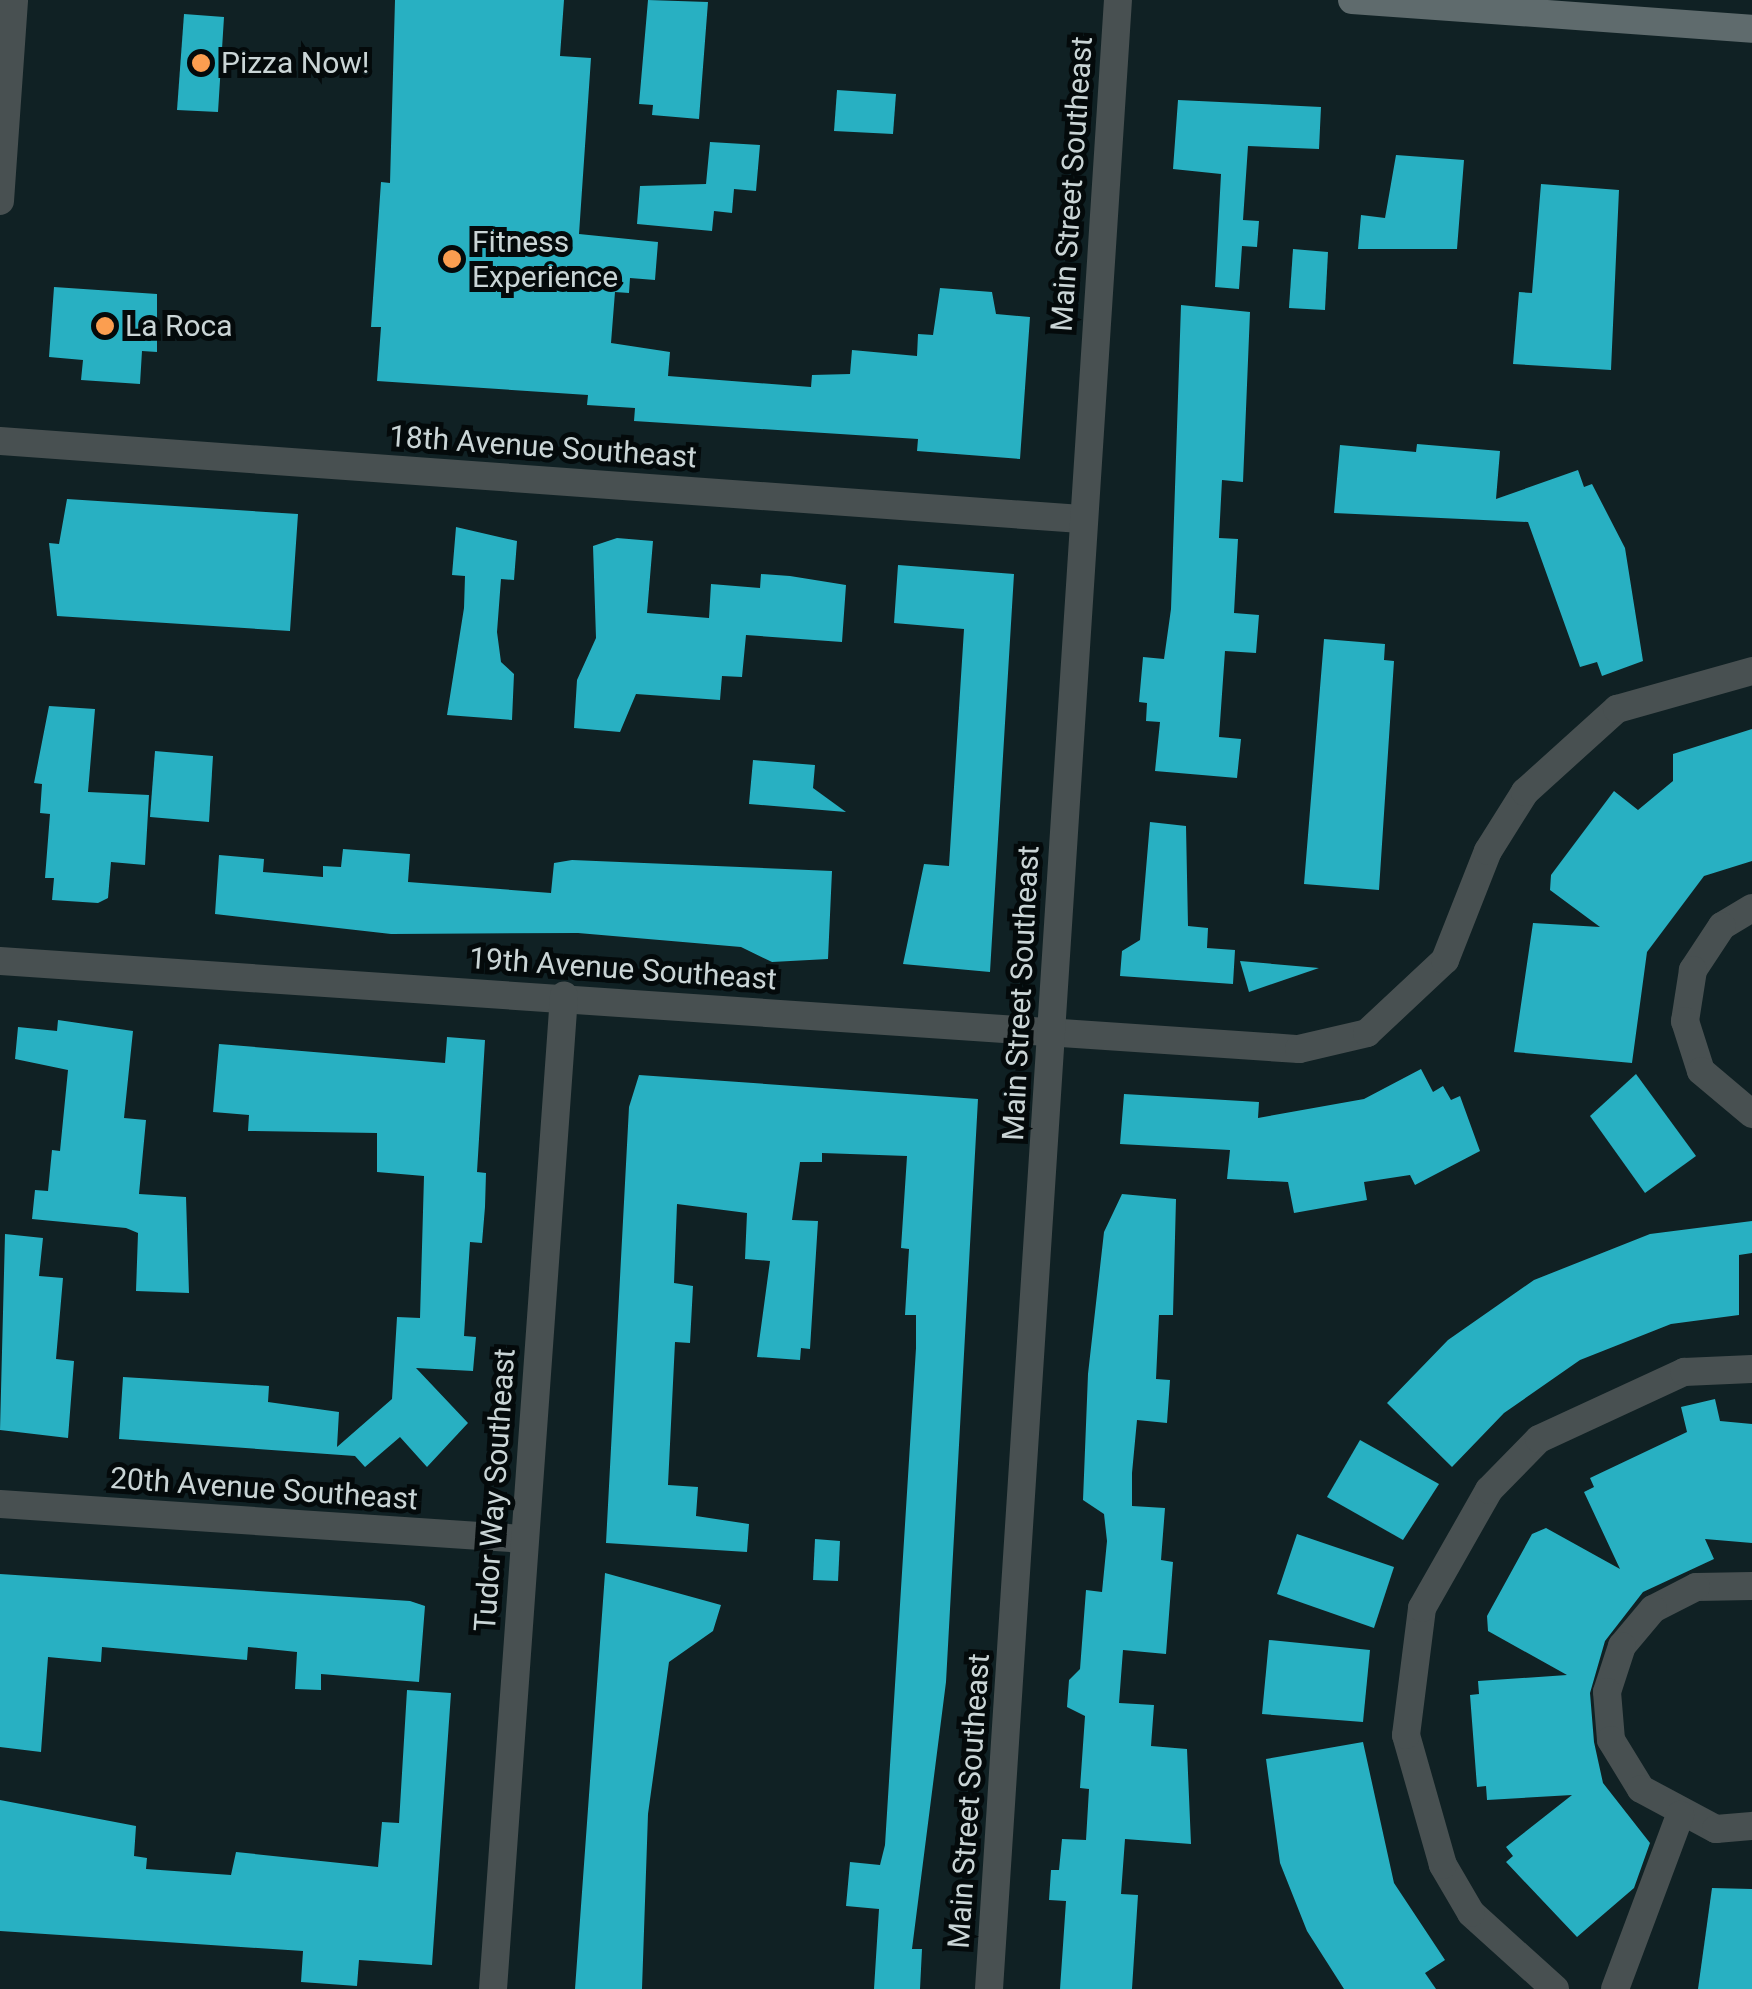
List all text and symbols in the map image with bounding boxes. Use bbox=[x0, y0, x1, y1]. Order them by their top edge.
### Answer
street label: Main Street Southeast bbox=[1044, 35, 1100, 333]
place label: Pizza Now! bbox=[221, 45, 370, 81]
marker: Pizza Now! bbox=[190, 52, 212, 74]
place label: Fitness Experience bbox=[472, 224, 618, 294]
marker: Fitness Experience bbox=[441, 248, 463, 270]
place label: La Roca bbox=[125, 308, 233, 344]
marker: La Roca bbox=[94, 315, 116, 337]
street label: 18th Avenue Southeast bbox=[388, 418, 698, 476]
street label: Main Street Southeast bbox=[995, 844, 1047, 1142]
street label: 19th Avenue Southeast bbox=[468, 940, 778, 998]
street label: Tudor Way Southeast bbox=[467, 1347, 523, 1633]
street label: 20th Avenue Southeast bbox=[109, 1460, 419, 1518]
street label: Main Street Southeast bbox=[941, 1652, 997, 1950]

